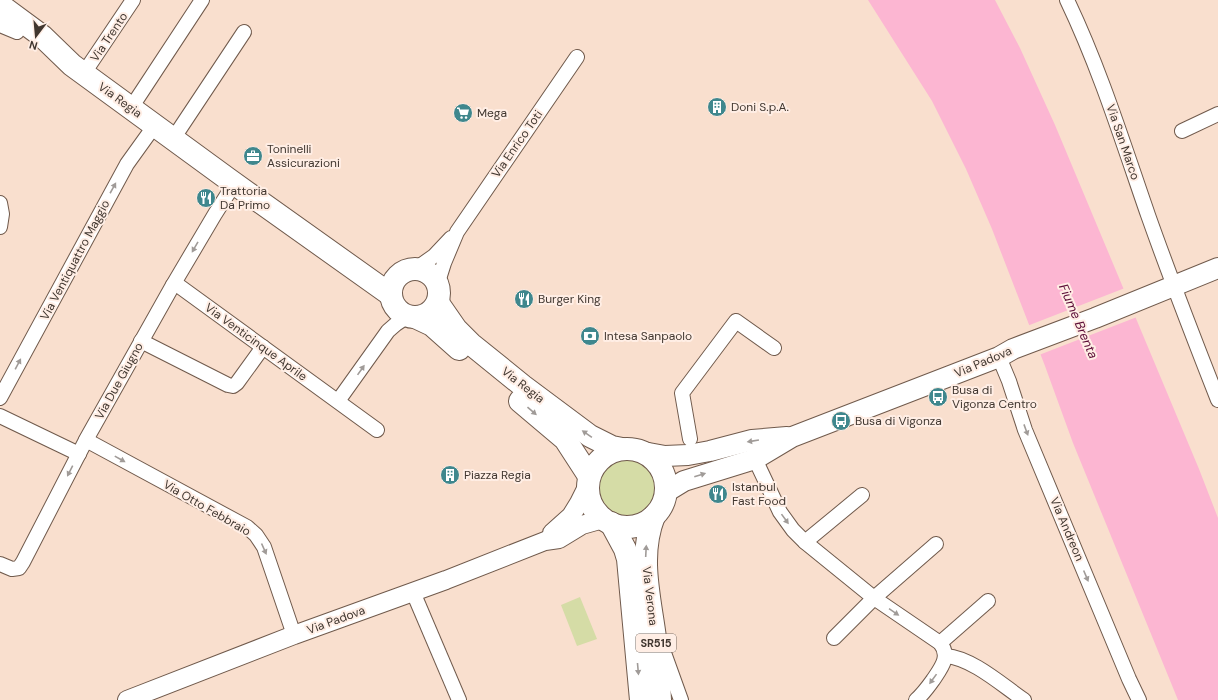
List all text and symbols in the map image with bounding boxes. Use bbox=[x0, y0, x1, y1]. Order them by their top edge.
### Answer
street label: Via Trento bbox=[87, 9, 131, 65]
north arrow bbox=[16, 16, 56, 56]
text: N bbox=[27, 38, 39, 53]
street label: Via Regia bbox=[95, 79, 145, 121]
building icon: Doni S.p.A. bbox=[706, 96, 728, 118]
place label: Doni S.p.A. bbox=[731, 99, 789, 115]
supermarket icon: Mega bbox=[452, 102, 474, 124]
street label: Via San Marco bbox=[1103, 102, 1143, 182]
place label: Mega bbox=[477, 105, 507, 121]
street label: Via Enrico Toti bbox=[488, 107, 546, 181]
place label: Toninelli Assicurazioni bbox=[267, 141, 340, 171]
office icon: Toninelli Assicurazioni bbox=[242, 145, 264, 167]
one-way arrow bbox=[110, 182, 117, 194]
place label: Trattoria Da Primo bbox=[220, 183, 270, 213]
restaurant icon: Trattoria Da Primo bbox=[195, 187, 217, 209]
street label: Via Ventiquattro Maggio bbox=[37, 197, 113, 323]
one-way arrow bbox=[191, 241, 198, 253]
water label: Fiume Brenta bbox=[1055, 281, 1102, 361]
restaurant icon: Burger King bbox=[513, 288, 535, 310]
place label: Burger King bbox=[538, 291, 601, 307]
street label: Via Venticinque Aprile bbox=[202, 300, 310, 385]
bank icon: Intesa Sanpaolo bbox=[579, 325, 601, 347]
place label: Intesa Sanpaolo bbox=[604, 328, 692, 344]
street label: Via Due Giugno bbox=[91, 340, 147, 422]
street label: Via Padova bbox=[952, 343, 1014, 381]
one-way arrow bbox=[15, 358, 22, 370]
street label: Via Regia bbox=[498, 363, 548, 407]
one-way arrow bbox=[357, 364, 365, 375]
place label: Busa di Vigonza Centro bbox=[952, 382, 1037, 412]
bus stop icon: Busa di Vigonza Centro bbox=[927, 386, 949, 408]
one-way arrow bbox=[527, 407, 538, 416]
bus stop icon: Busa di Vigonza bbox=[830, 410, 852, 432]
place label: Busa di Vigonza bbox=[855, 413, 942, 429]
one-way arrow bbox=[1023, 425, 1029, 437]
one-way arrow bbox=[581, 430, 592, 438]
one-way arrow bbox=[747, 438, 759, 444]
one-way arrow bbox=[114, 455, 126, 462]
building icon: Piazza Regia bbox=[439, 464, 461, 486]
one-way arrow bbox=[67, 465, 73, 477]
place label: Piazza Regia bbox=[464, 467, 531, 483]
one-way arrow bbox=[695, 472, 707, 478]
street label: Via Otto Febbraio bbox=[160, 476, 254, 540]
place label: Istanbul Fast Food bbox=[732, 479, 786, 509]
restaurant icon: Istanbul Fast Food bbox=[707, 483, 729, 505]
street label: Via Andreon bbox=[1046, 495, 1088, 564]
one-way arrow bbox=[781, 514, 789, 524]
one-way arrow bbox=[261, 544, 267, 555]
one-way arrow bbox=[642, 545, 649, 557]
street label: Via Verona bbox=[638, 566, 662, 626]
one-way arrow bbox=[1083, 571, 1089, 582]
street label: Via Padova bbox=[305, 602, 367, 638]
one-way arrow bbox=[889, 608, 900, 615]
road number: SR515 bbox=[636, 634, 676, 652]
one-way arrow bbox=[635, 663, 642, 675]
one-way arrow bbox=[929, 674, 937, 685]

